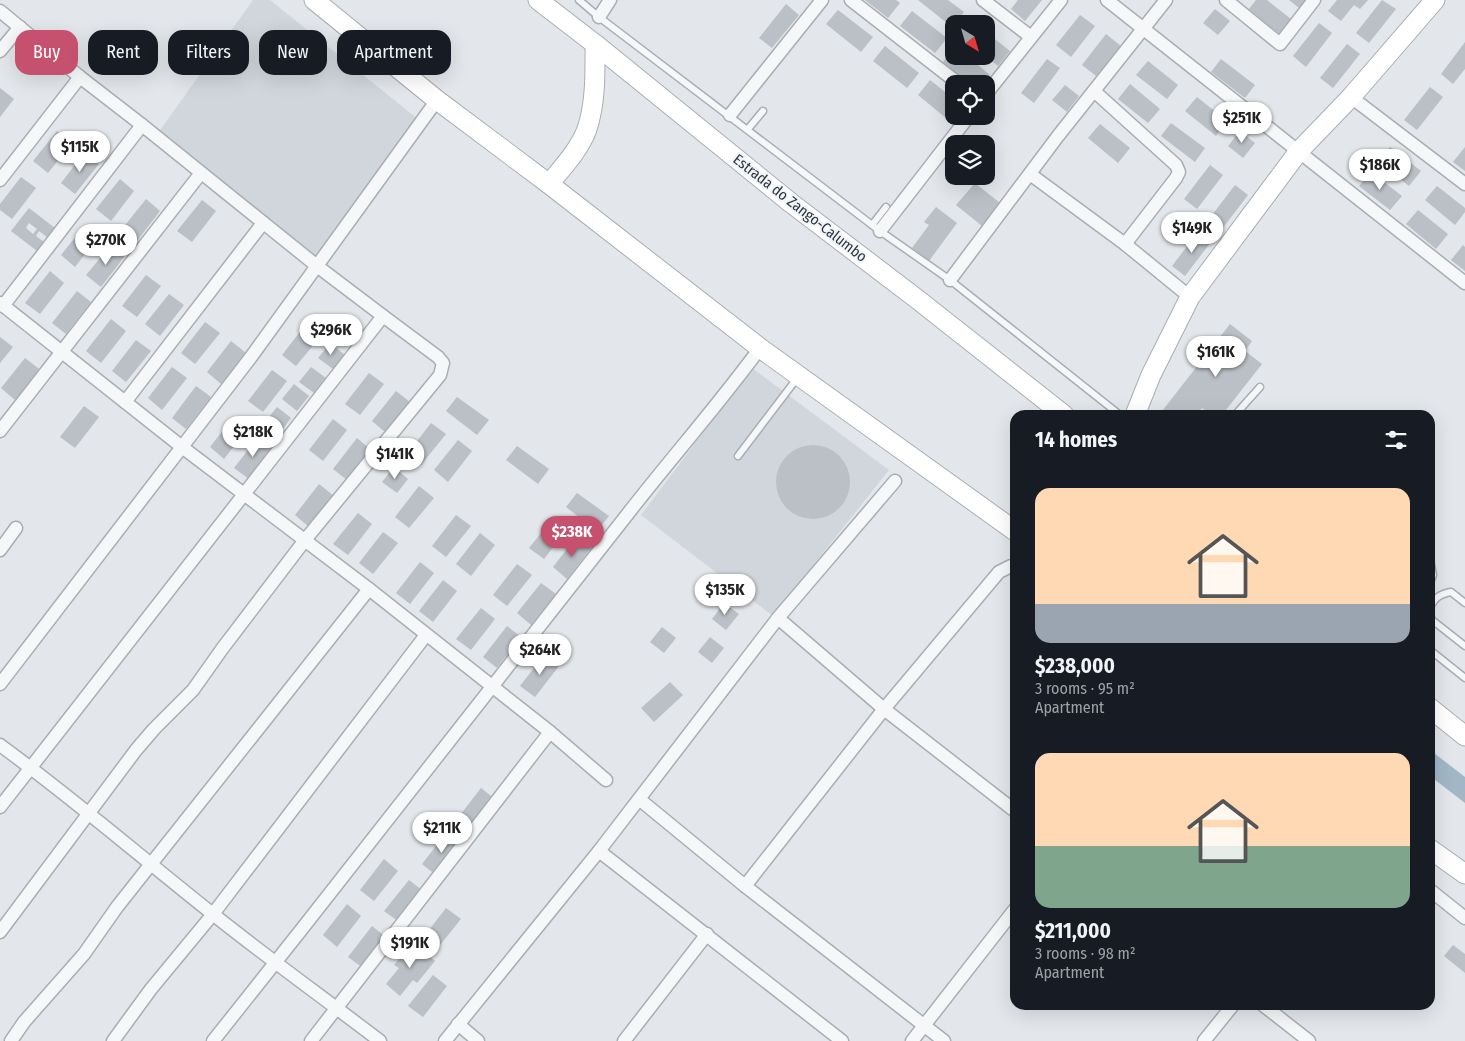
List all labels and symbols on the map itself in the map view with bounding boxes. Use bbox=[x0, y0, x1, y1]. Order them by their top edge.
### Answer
north arrow bbox=[945, 15, 995, 65]
pin: $251K bbox=[1207, 102, 1277, 144]
pin: $115K bbox=[45, 130, 115, 173]
pin: $186K bbox=[1345, 148, 1415, 191]
street label: Estrada do Zango-Calumbo bbox=[729, 150, 871, 266]
pin: $149K bbox=[1157, 212, 1227, 254]
pin: $270K bbox=[71, 224, 141, 266]
pin: $296K bbox=[296, 314, 366, 356]
pin: $161K bbox=[1181, 336, 1251, 378]
pin: $218K bbox=[218, 416, 288, 458]
pin: $141K bbox=[360, 438, 430, 480]
pin: $238K bbox=[537, 516, 607, 558]
pin: $135K bbox=[690, 574, 760, 616]
pin: $264K bbox=[505, 634, 575, 676]
pin: $211K bbox=[407, 812, 477, 854]
pin: $191K bbox=[375, 926, 445, 969]

